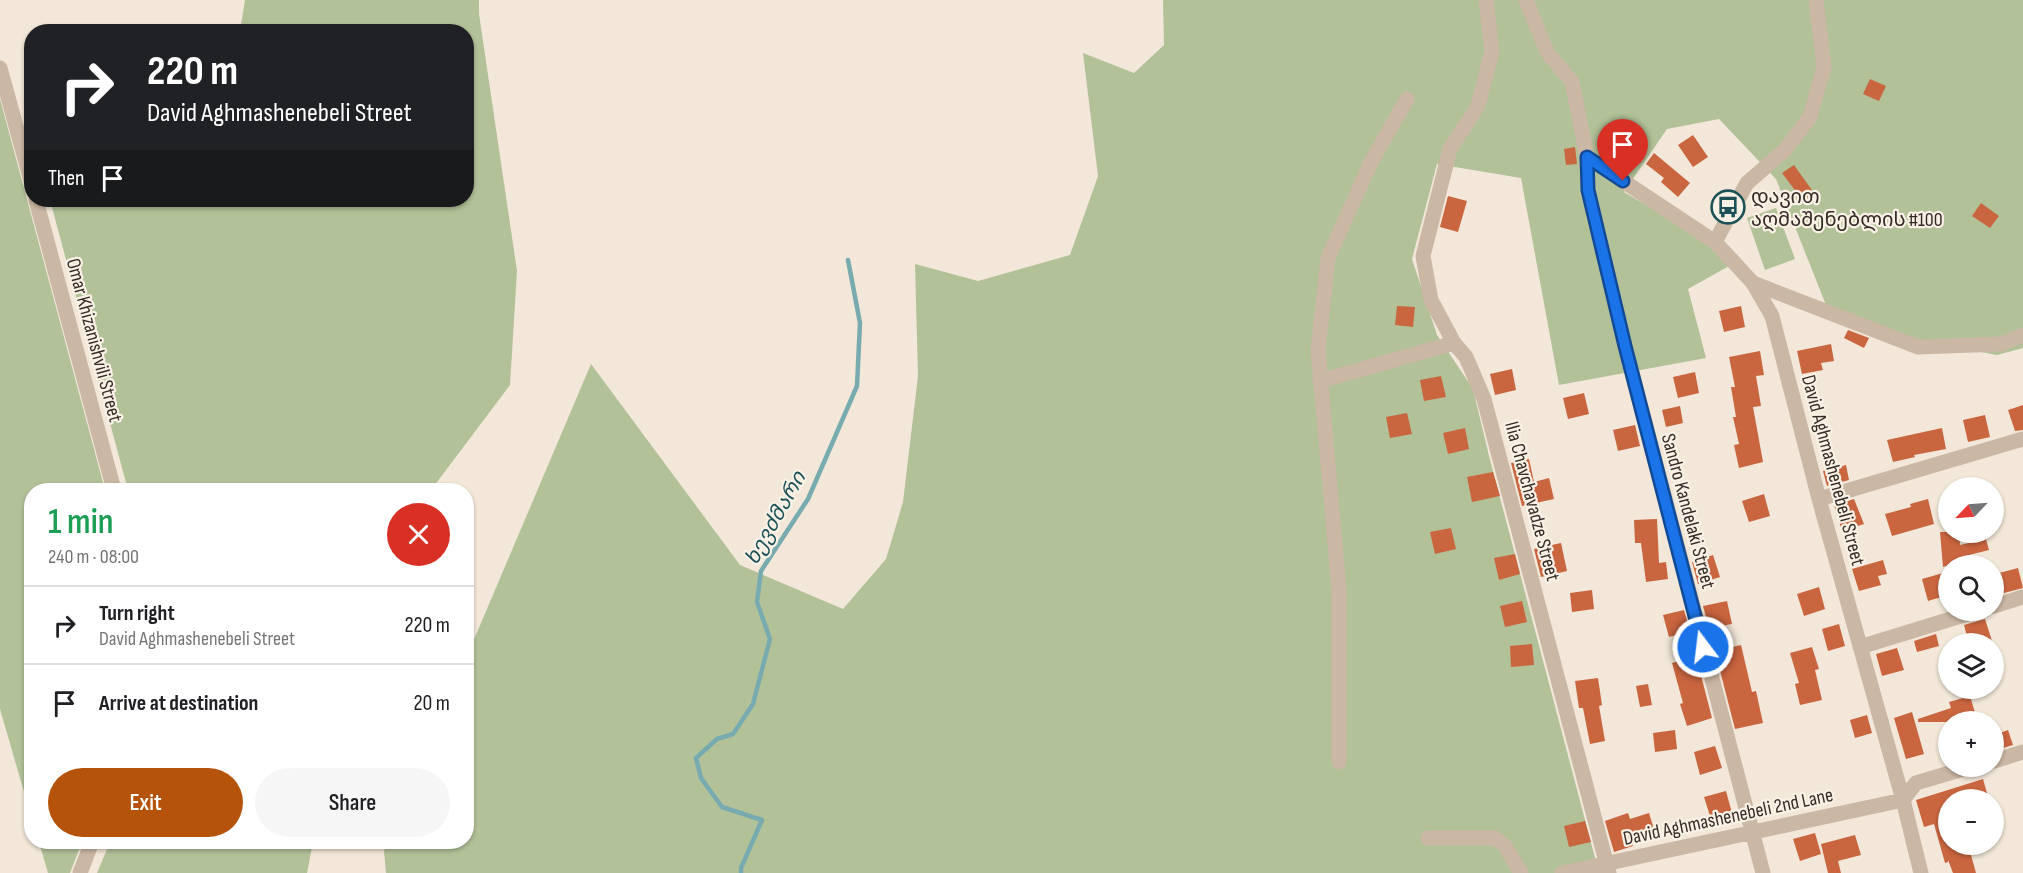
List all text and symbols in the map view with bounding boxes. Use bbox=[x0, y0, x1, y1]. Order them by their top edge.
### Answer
text: 220 m bbox=[147, 46, 238, 97]
icon: right bbox=[48, 48, 126, 126]
text: David Aghmashenebeli Street bbox=[147, 97, 412, 129]
pin bbox=[1597, 119, 1648, 181]
icon: arrive bbox=[1606, 128, 1639, 161]
icon: arrive bbox=[96, 162, 129, 195]
text: Then bbox=[48, 165, 84, 192]
place label: დავით აღმაშენებლის #100 bbox=[1751, 185, 1943, 232]
bus stop icon: დავით აღმაშენებლის #100 bbox=[1710, 189, 1746, 225]
street label: Omar Khizanishvili Street bbox=[61, 256, 127, 425]
street label: David Aghmashenebeli Street bbox=[1796, 372, 1870, 568]
street label: Ilia Chavchavadze Street bbox=[1499, 419, 1565, 584]
street label: Sandro Kandelaki Street bbox=[1656, 431, 1720, 592]
water label: ხევძმარი bbox=[740, 466, 812, 569]
north arrow bbox=[1938, 477, 2004, 543]
map controls bbox=[1938, 477, 2004, 855]
text: 1 min bbox=[48, 501, 113, 544]
button: close bbox=[387, 503, 450, 566]
text: 240 m · 08:00 bbox=[48, 545, 139, 569]
button: search bbox=[1938, 555, 2004, 621]
text: Turn right bbox=[99, 600, 175, 627]
icon: right bbox=[48, 609, 81, 642]
text: 220 m bbox=[404, 612, 450, 639]
position arrow bbox=[1671, 615, 1735, 679]
text: David Aghmashenebeli Street bbox=[99, 627, 295, 651]
button: layers bbox=[1938, 633, 2004, 699]
icon: arrive bbox=[48, 687, 81, 720]
text: Arrive at destination bbox=[99, 690, 258, 717]
text: 20 m bbox=[414, 690, 450, 717]
button: + bbox=[1938, 711, 2004, 777]
button: Exit bbox=[48, 768, 243, 837]
button: Share bbox=[255, 768, 450, 837]
street label: David Aghmashenebeli 2nd Lane bbox=[1621, 783, 1835, 851]
button: − bbox=[1938, 789, 2004, 855]

